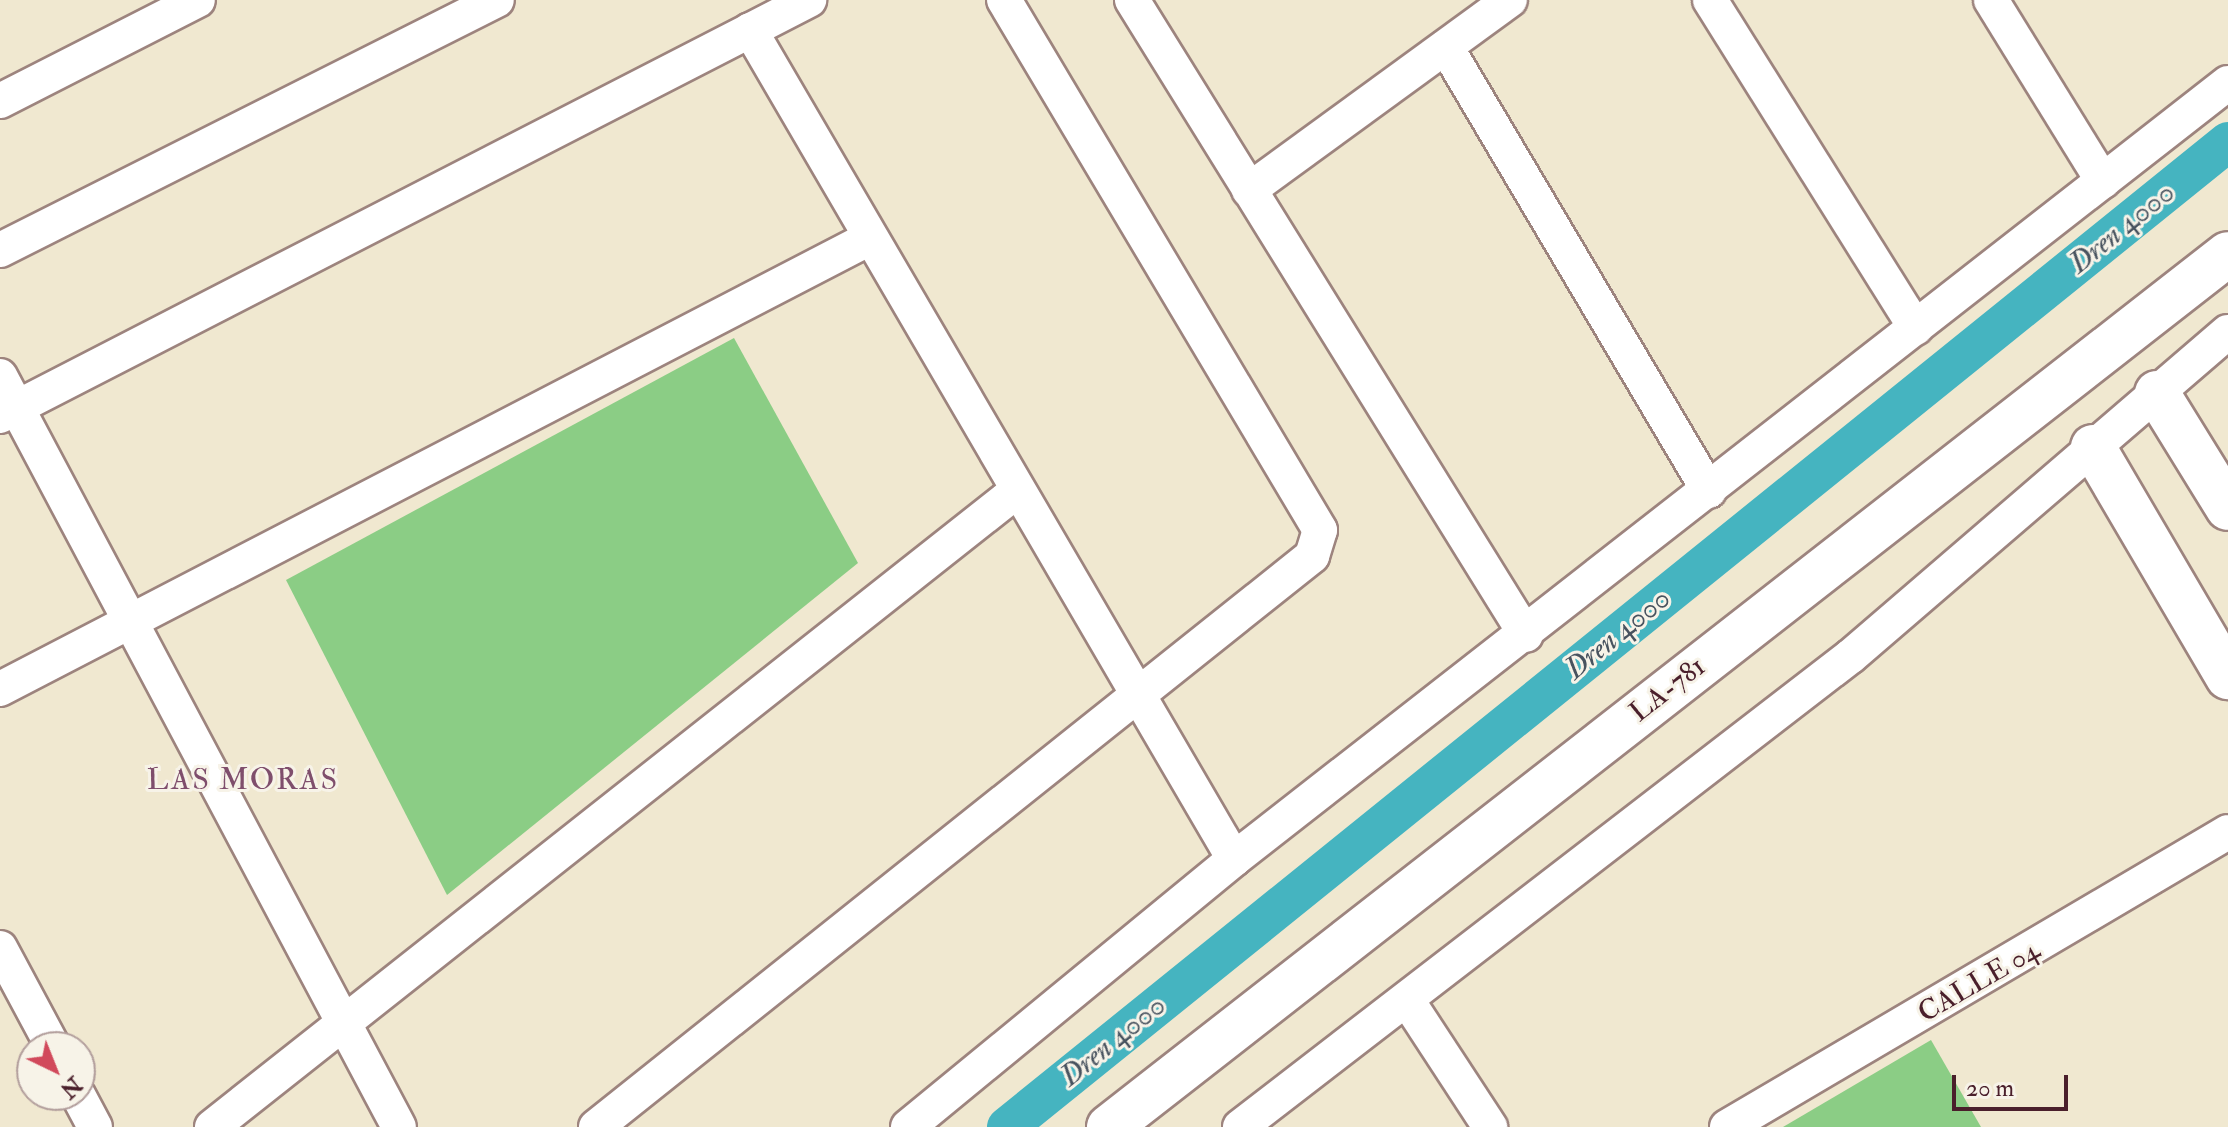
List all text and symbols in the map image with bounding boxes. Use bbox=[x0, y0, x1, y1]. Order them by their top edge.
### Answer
water label: Dren 4000 bbox=[2062, 175, 2182, 281]
water label: Dren 4000 bbox=[1558, 581, 1678, 687]
street label: LA-781 bbox=[1624, 650, 1712, 730]
district label: LAS MORAS bbox=[147, 762, 339, 798]
street label: CALLE 04 bbox=[1912, 934, 2046, 1030]
water label: Dren 4000 bbox=[1053, 988, 1173, 1094]
north arrow bbox=[16, 1031, 96, 1111]
scale bar bbox=[1956, 1059, 2072, 1109]
text: N bbox=[54, 1070, 88, 1104]
text: 20 m bbox=[1966, 1073, 2014, 1104]

